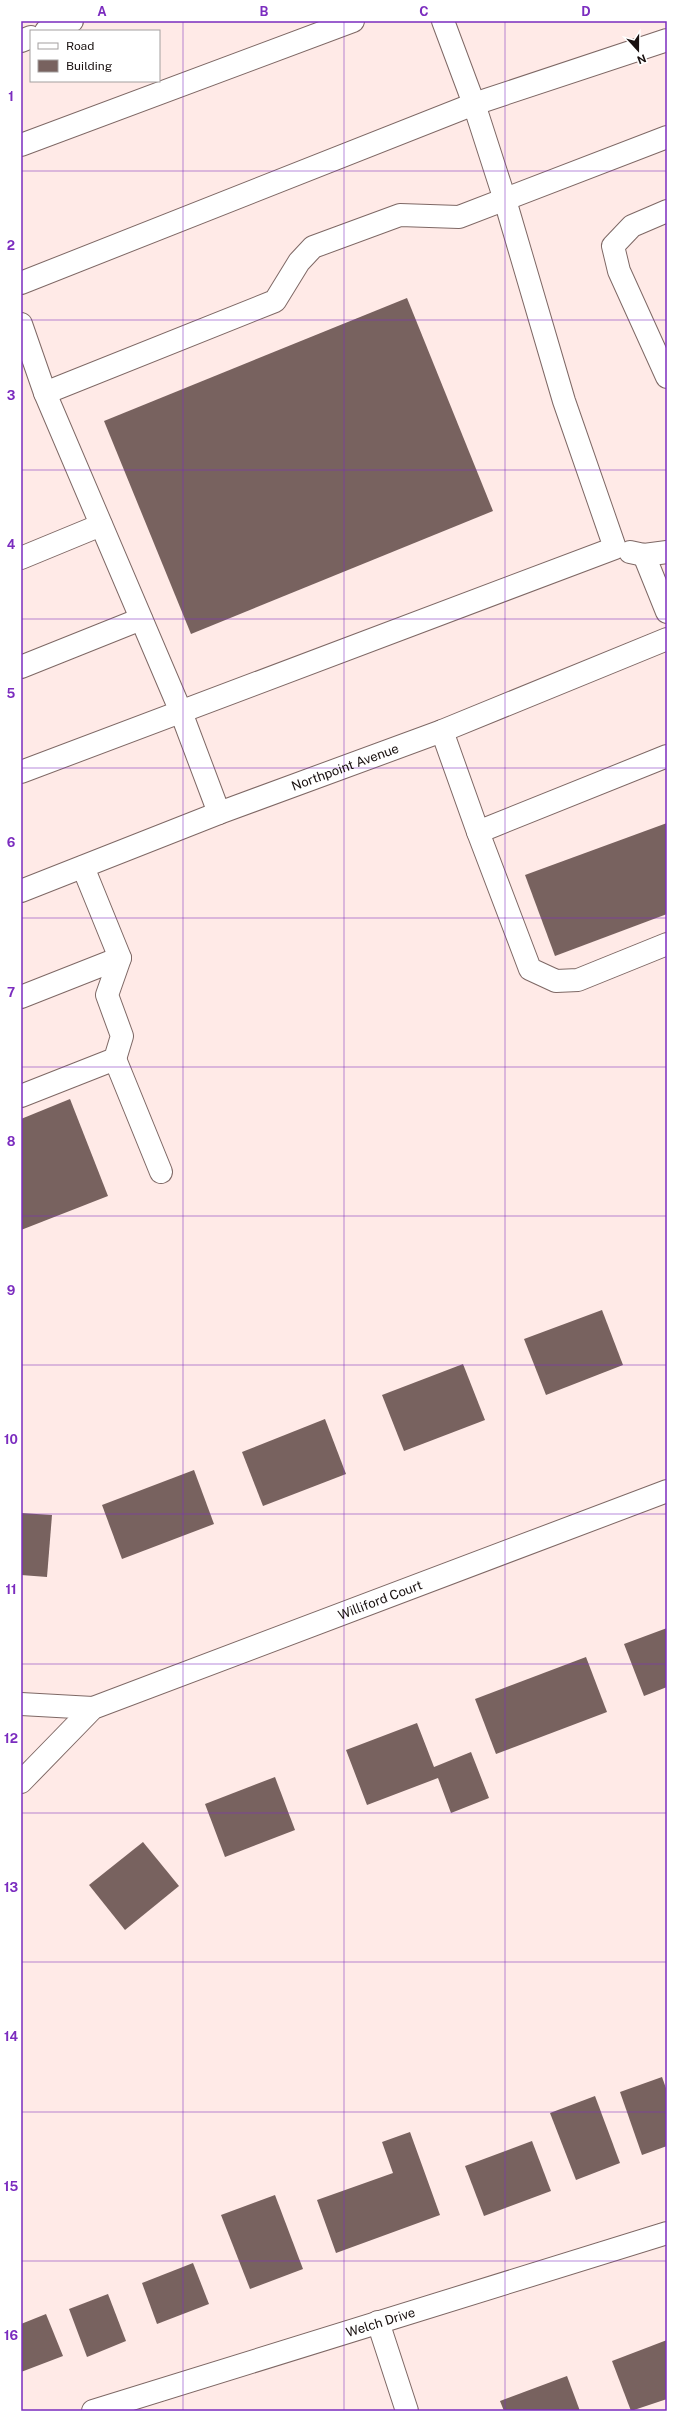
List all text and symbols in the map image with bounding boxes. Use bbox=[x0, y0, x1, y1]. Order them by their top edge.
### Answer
text: A bbox=[97, 4, 107, 19]
text: B bbox=[260, 4, 269, 19]
text: C bbox=[419, 4, 429, 19]
text: D bbox=[581, 4, 591, 19]
legend bbox=[30, 30, 160, 82]
north arrow bbox=[618, 30, 658, 70]
text: Road bbox=[66, 39, 94, 53]
text: N bbox=[635, 52, 648, 66]
text: Building bbox=[66, 59, 112, 73]
text: 1 bbox=[8, 89, 14, 104]
text: 2 bbox=[7, 238, 15, 253]
text: 3 bbox=[7, 388, 16, 403]
text: 4 bbox=[7, 537, 16, 552]
text: 5 bbox=[7, 686, 16, 701]
street label: Northpoint Avenue bbox=[289, 740, 401, 793]
text: 6 bbox=[7, 835, 16, 850]
text: 7 bbox=[7, 985, 15, 1000]
text: 8 bbox=[7, 1134, 16, 1149]
text: 9 bbox=[7, 1283, 15, 1298]
text: 10 bbox=[4, 1432, 18, 1447]
street label: Williford Court bbox=[336, 1577, 424, 1622]
text: 11 bbox=[5, 1582, 17, 1597]
text: 12 bbox=[4, 1731, 18, 1746]
text: 13 bbox=[4, 1880, 18, 1895]
text: 14 bbox=[4, 2029, 19, 2044]
text: 15 bbox=[4, 2179, 18, 2194]
street label: Welch Drive bbox=[344, 2304, 417, 2340]
text: 16 bbox=[4, 2328, 18, 2343]

